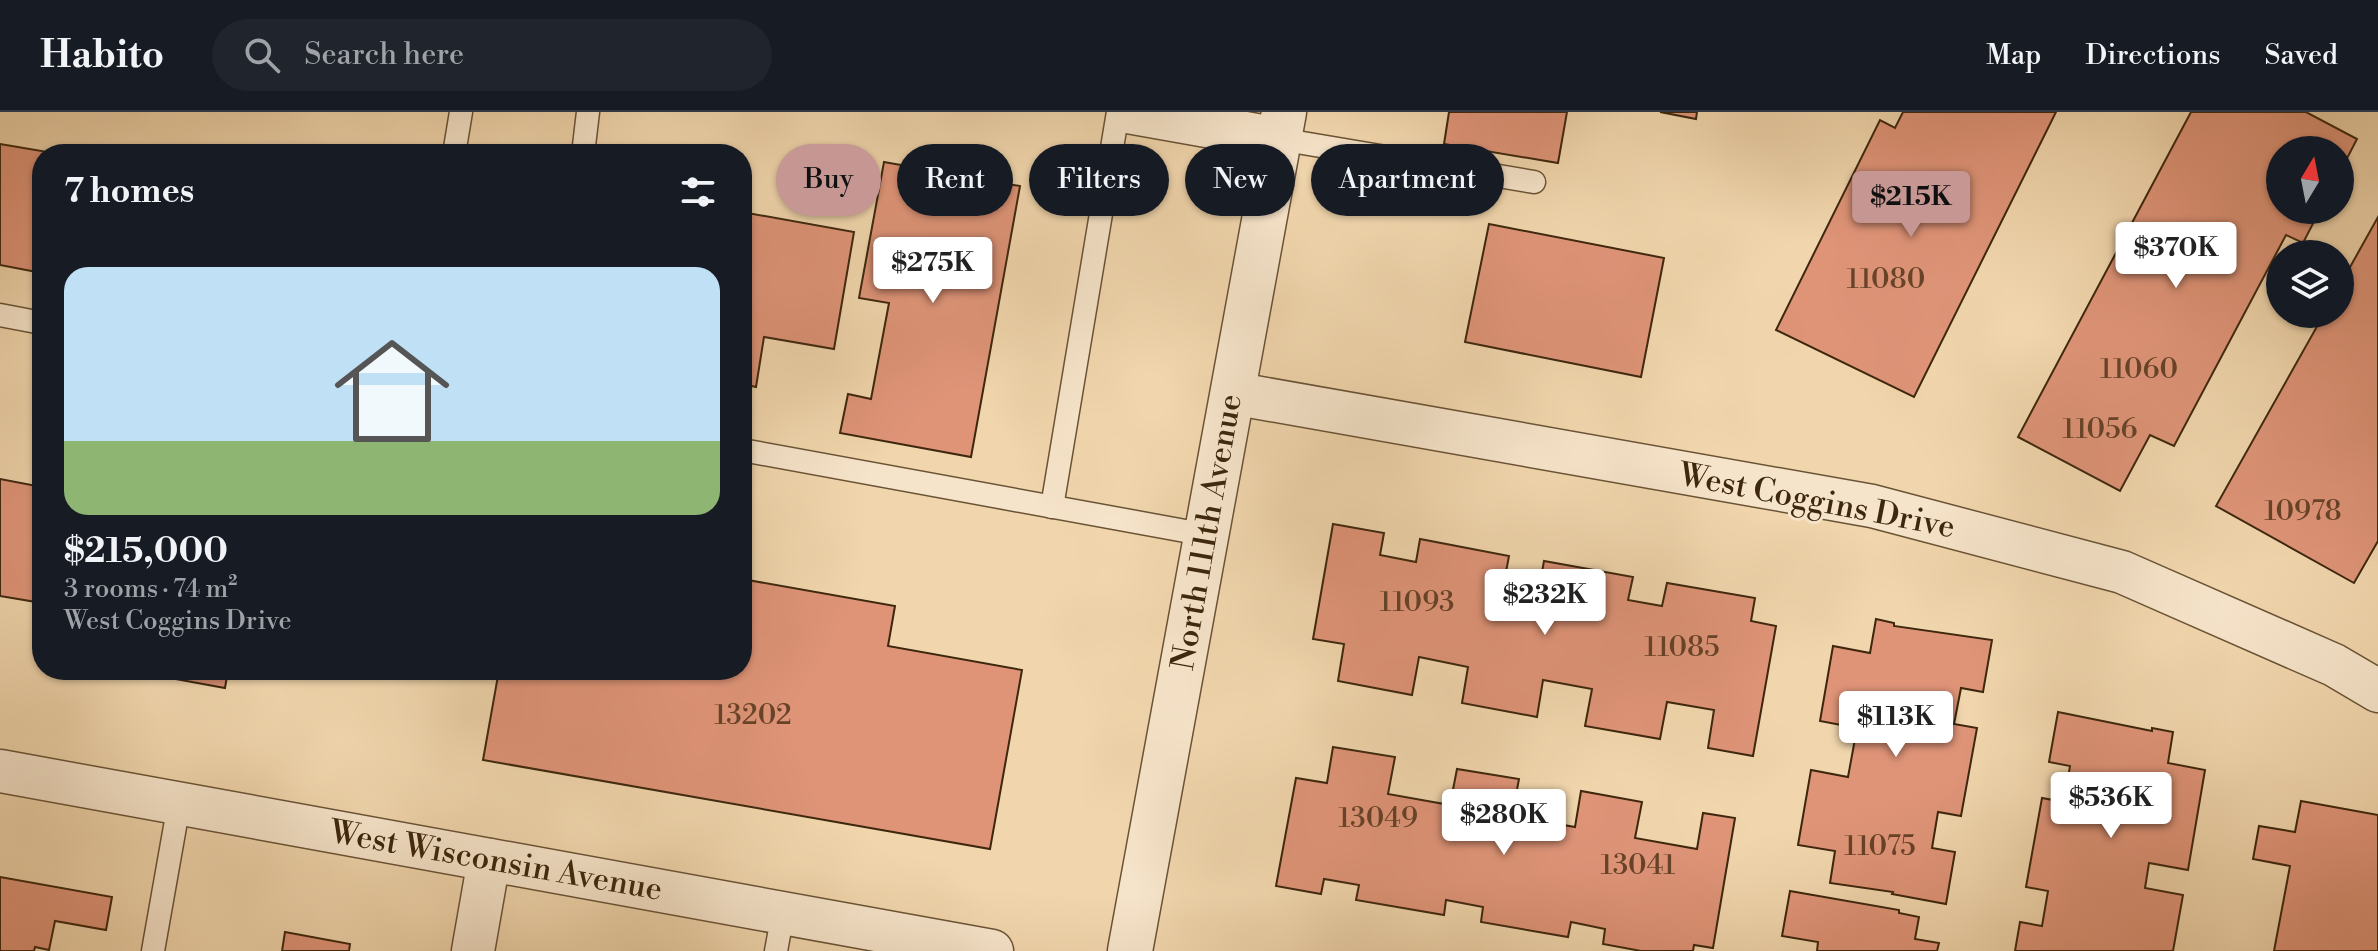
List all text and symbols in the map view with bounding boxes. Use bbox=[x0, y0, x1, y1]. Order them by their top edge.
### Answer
search box bbox=[212, 19, 772, 91]
text: Habito bbox=[40, 32, 164, 79]
icon: search bbox=[240, 33, 284, 77]
text: Search here bbox=[304, 36, 464, 74]
text: Map bbox=[1986, 38, 2041, 73]
text: Directions bbox=[2085, 38, 2220, 73]
text: Saved bbox=[2264, 38, 2338, 73]
north arrow bbox=[2266, 136, 2354, 224]
map controls bbox=[2266, 136, 2354, 328]
chip: Buy bbox=[776, 144, 881, 216]
chip: Rent bbox=[897, 144, 1013, 216]
chip: Filters bbox=[1029, 144, 1169, 216]
chip: New bbox=[1185, 144, 1295, 216]
chip: Apartment bbox=[1311, 144, 1504, 216]
icon: filters bbox=[676, 170, 720, 214]
text: 7 homes bbox=[64, 171, 194, 213]
pin: $215K bbox=[1855, 171, 1967, 239]
text: $215K bbox=[1870, 181, 1952, 213]
pin: $370K bbox=[2120, 222, 2232, 290]
text: $370K bbox=[2134, 232, 2218, 264]
pin: $275K bbox=[877, 237, 989, 305]
button: layers bbox=[2266, 240, 2354, 328]
text: $275K bbox=[891, 247, 975, 279]
house number: 11080 bbox=[1847, 262, 1925, 297]
icon: home bbox=[320, 319, 464, 463]
house number: 11060 bbox=[2100, 352, 2178, 387]
street label: North 111th Avenue bbox=[1163, 391, 1251, 673]
house number: 11056 bbox=[2062, 412, 2138, 447]
street label: West Coggins Drive bbox=[1675, 454, 1958, 547]
house number: 10978 bbox=[2264, 494, 2342, 529]
text: $215,000 bbox=[64, 531, 228, 573]
pin: $232K bbox=[1489, 569, 1601, 637]
text: 3 rooms · 74 m² bbox=[64, 573, 237, 605]
text: $232K bbox=[1503, 579, 1587, 611]
house number: 11093 bbox=[1379, 585, 1455, 620]
text: West Coggins Drive bbox=[64, 605, 292, 637]
house number: 11085 bbox=[1644, 630, 1720, 665]
pin: $113K bbox=[1840, 691, 1952, 759]
house number: 13202 bbox=[714, 698, 792, 733]
text: $113K bbox=[1857, 701, 1935, 733]
pin: $536K bbox=[2055, 772, 2167, 840]
text: $536K bbox=[2069, 782, 2153, 814]
pin: $280K bbox=[1448, 789, 1560, 857]
text: $280K bbox=[1460, 799, 1548, 831]
house number: 13049 bbox=[1338, 801, 1418, 836]
street label: West Wisconsin Avenue bbox=[326, 812, 665, 910]
house number: 11075 bbox=[1844, 829, 1916, 864]
house number: 13041 bbox=[1601, 848, 1675, 883]

